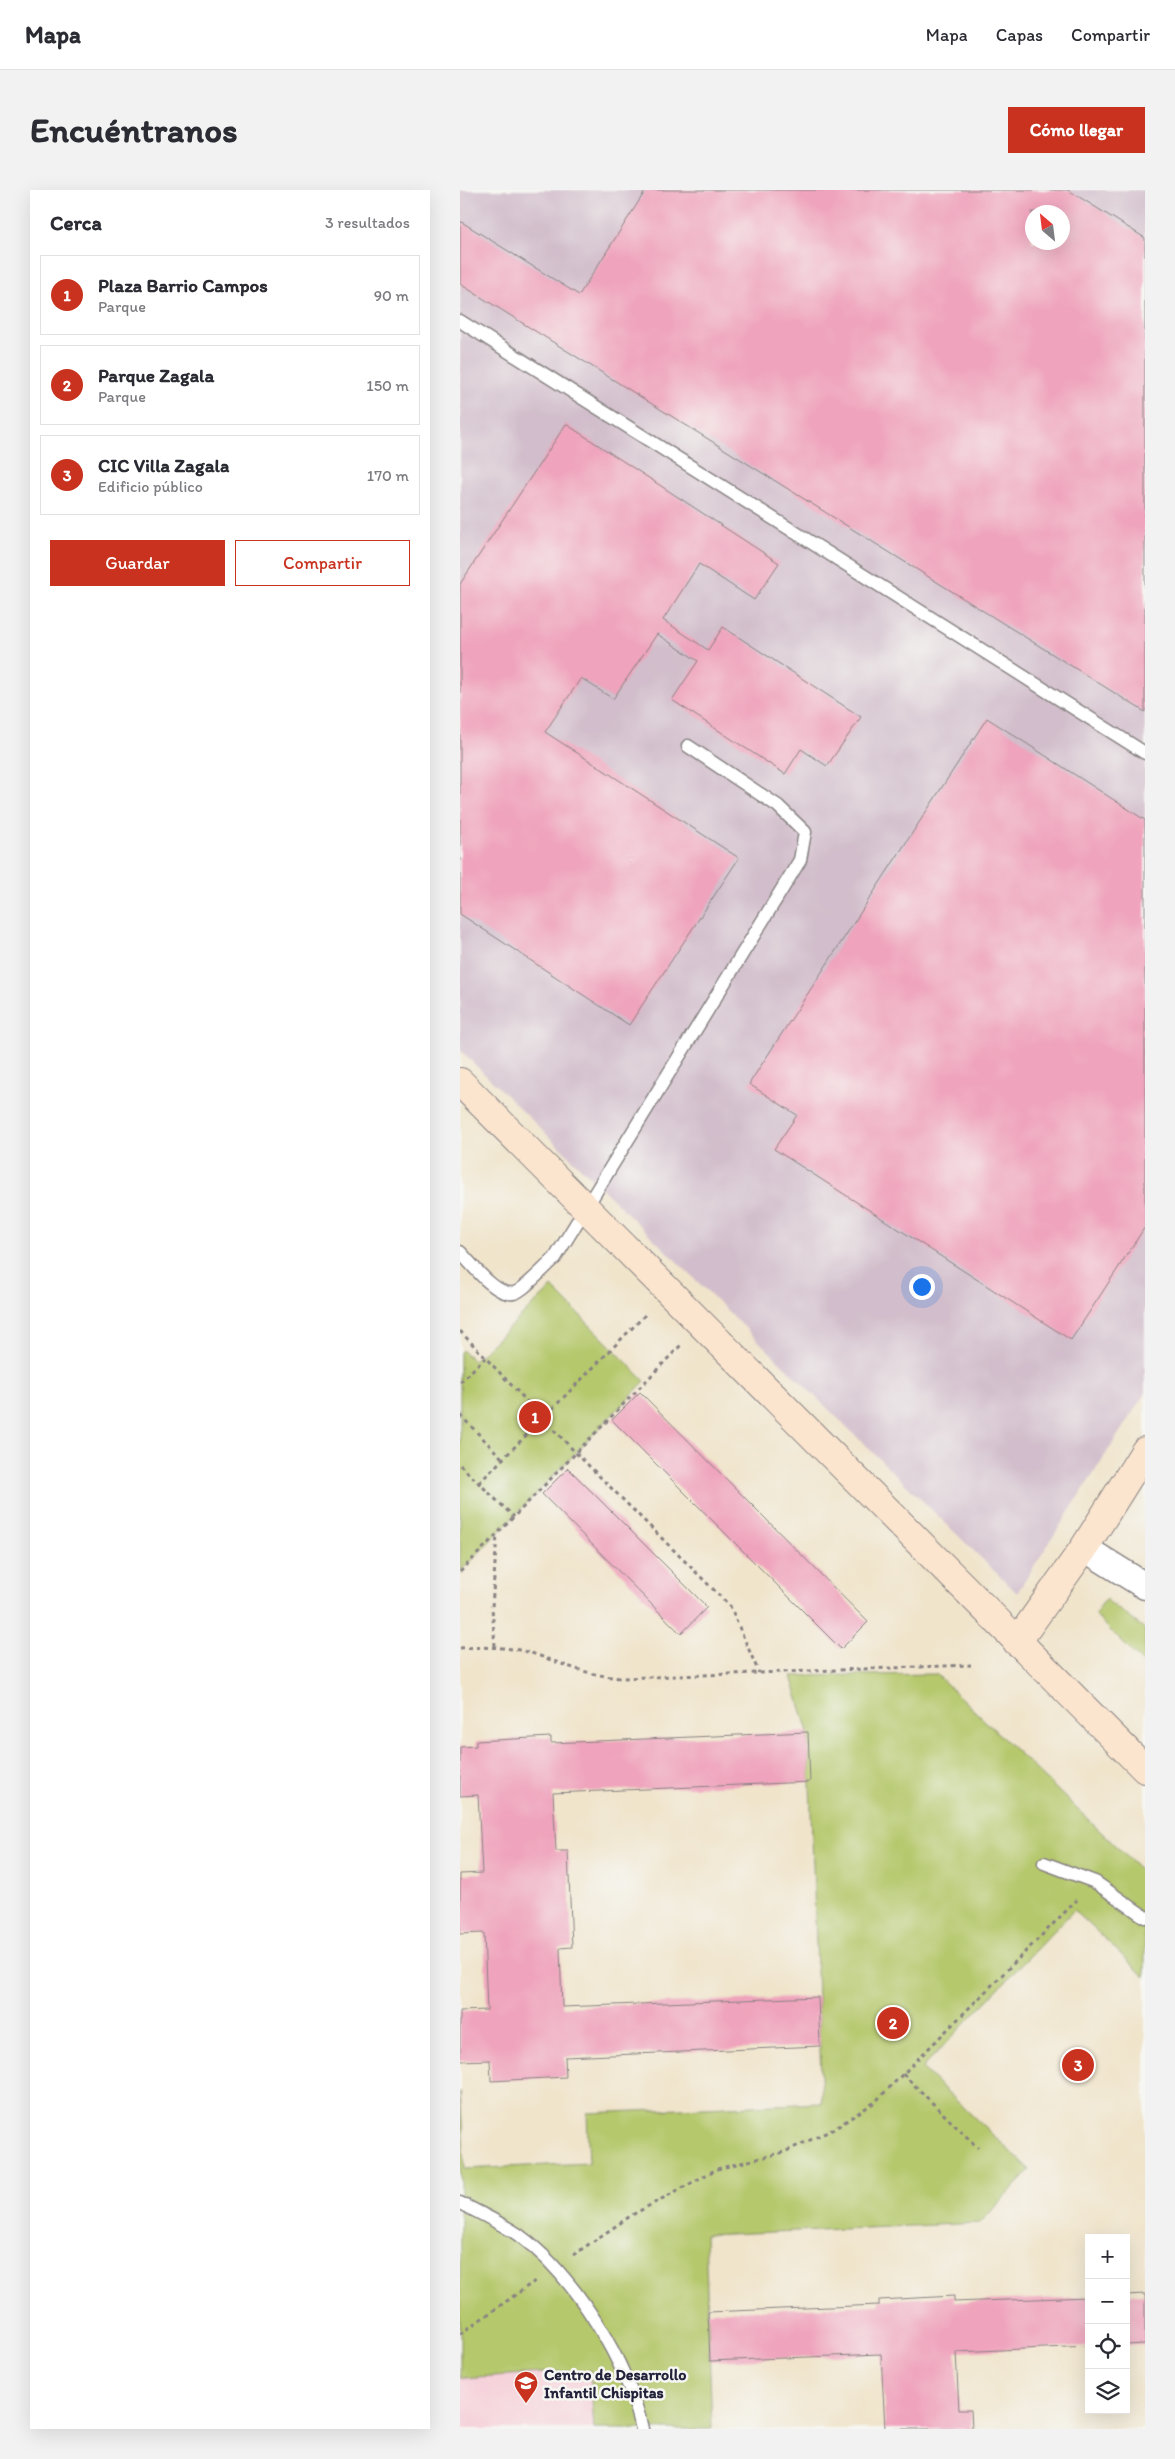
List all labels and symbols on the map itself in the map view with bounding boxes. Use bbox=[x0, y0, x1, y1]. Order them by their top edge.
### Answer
north arrow bbox=[1025, 205, 1070, 250]
your location bbox=[909, 1274, 935, 1300]
pin: 1 bbox=[519, 1398, 551, 1436]
pin: 2 bbox=[877, 2004, 909, 2042]
pin: 3 bbox=[1062, 2046, 1094, 2084]
place label: Centro de Desarrollo Infantil Chispitas bbox=[544, 2365, 686, 2403]
school or university icon: Centro de Desarrollo Infantil Chispitas bbox=[513, 2370, 539, 2404]

